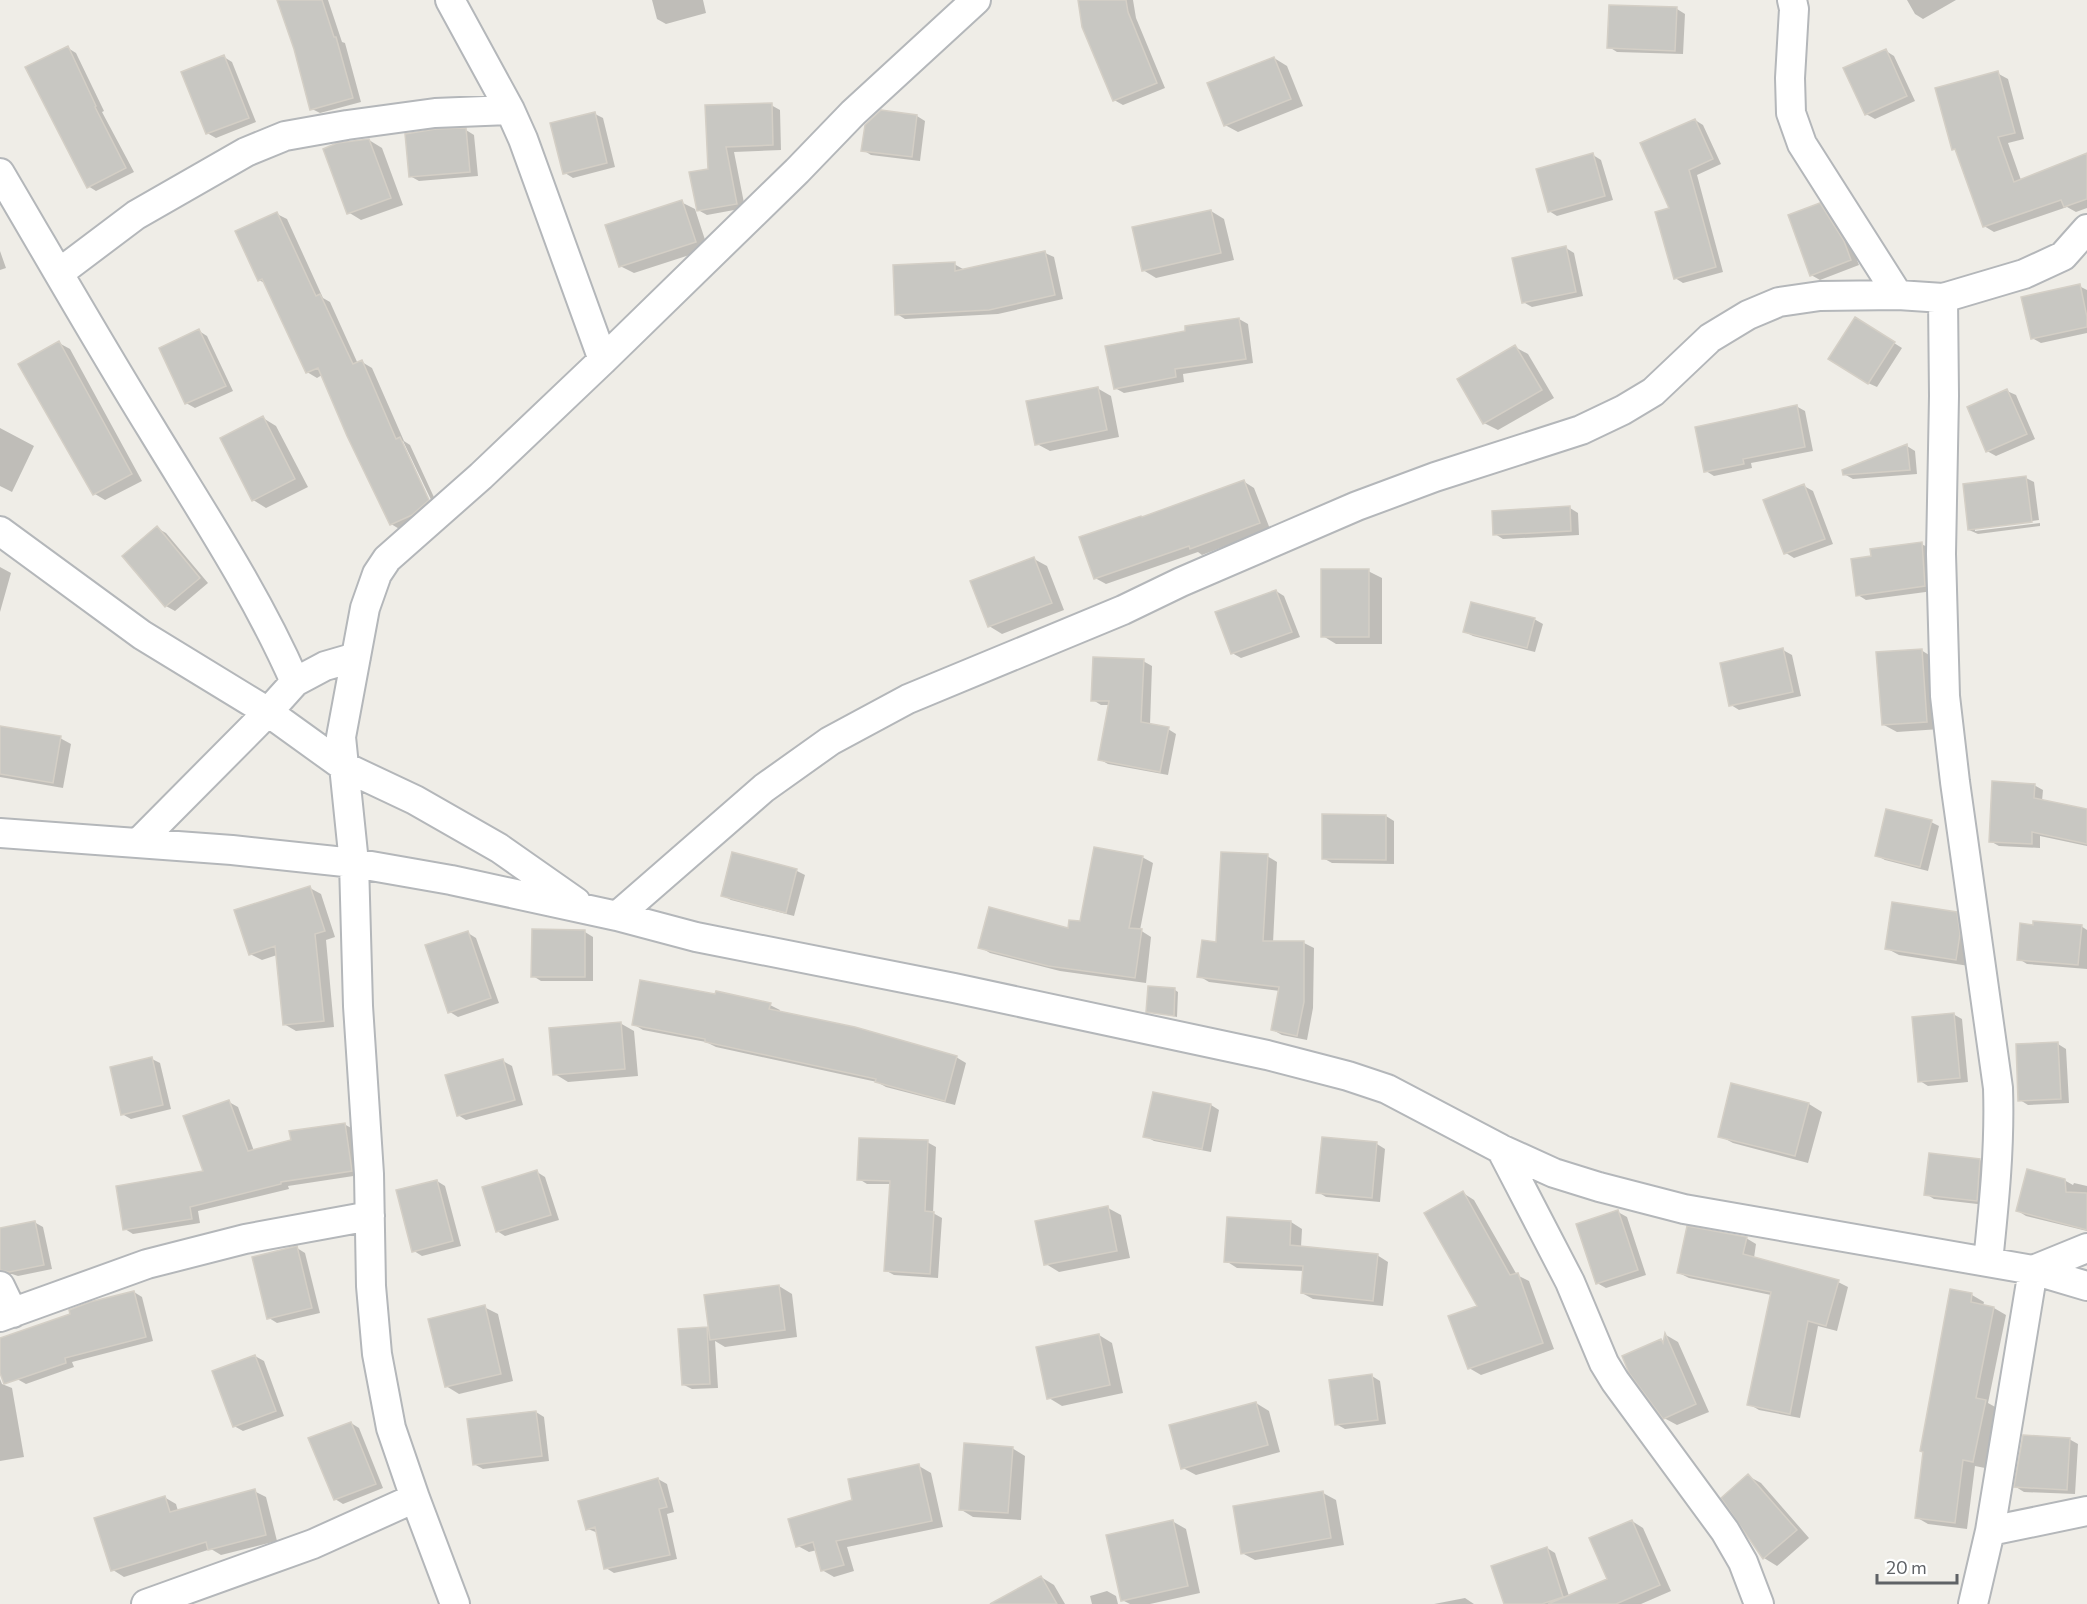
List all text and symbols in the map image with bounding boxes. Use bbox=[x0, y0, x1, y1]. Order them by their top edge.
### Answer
scale bar bbox=[1877, 1547, 1956, 1585]
text: 20 m bbox=[1886, 1556, 1927, 1578]

